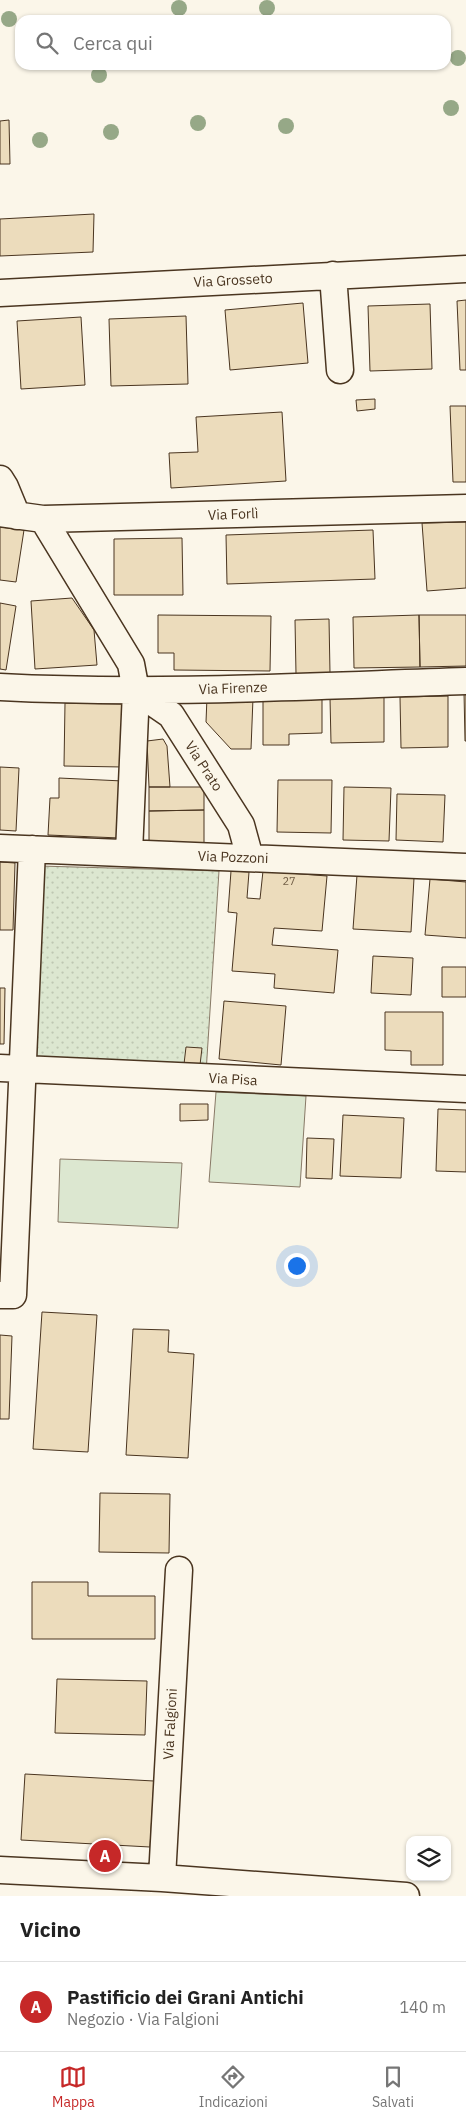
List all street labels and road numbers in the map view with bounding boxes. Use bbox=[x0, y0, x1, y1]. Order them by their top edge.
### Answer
street label: Via Grosseto bbox=[193, 269, 273, 291]
street label: Via Forlì bbox=[207, 504, 259, 524]
street label: Via Firenze bbox=[198, 678, 268, 698]
street label: Via Prato bbox=[181, 737, 227, 795]
street label: Via Pozzoni bbox=[197, 847, 269, 867]
street label: Via Pisa bbox=[208, 1069, 258, 1089]
street label: Via Falgioni bbox=[159, 1688, 181, 1760]

